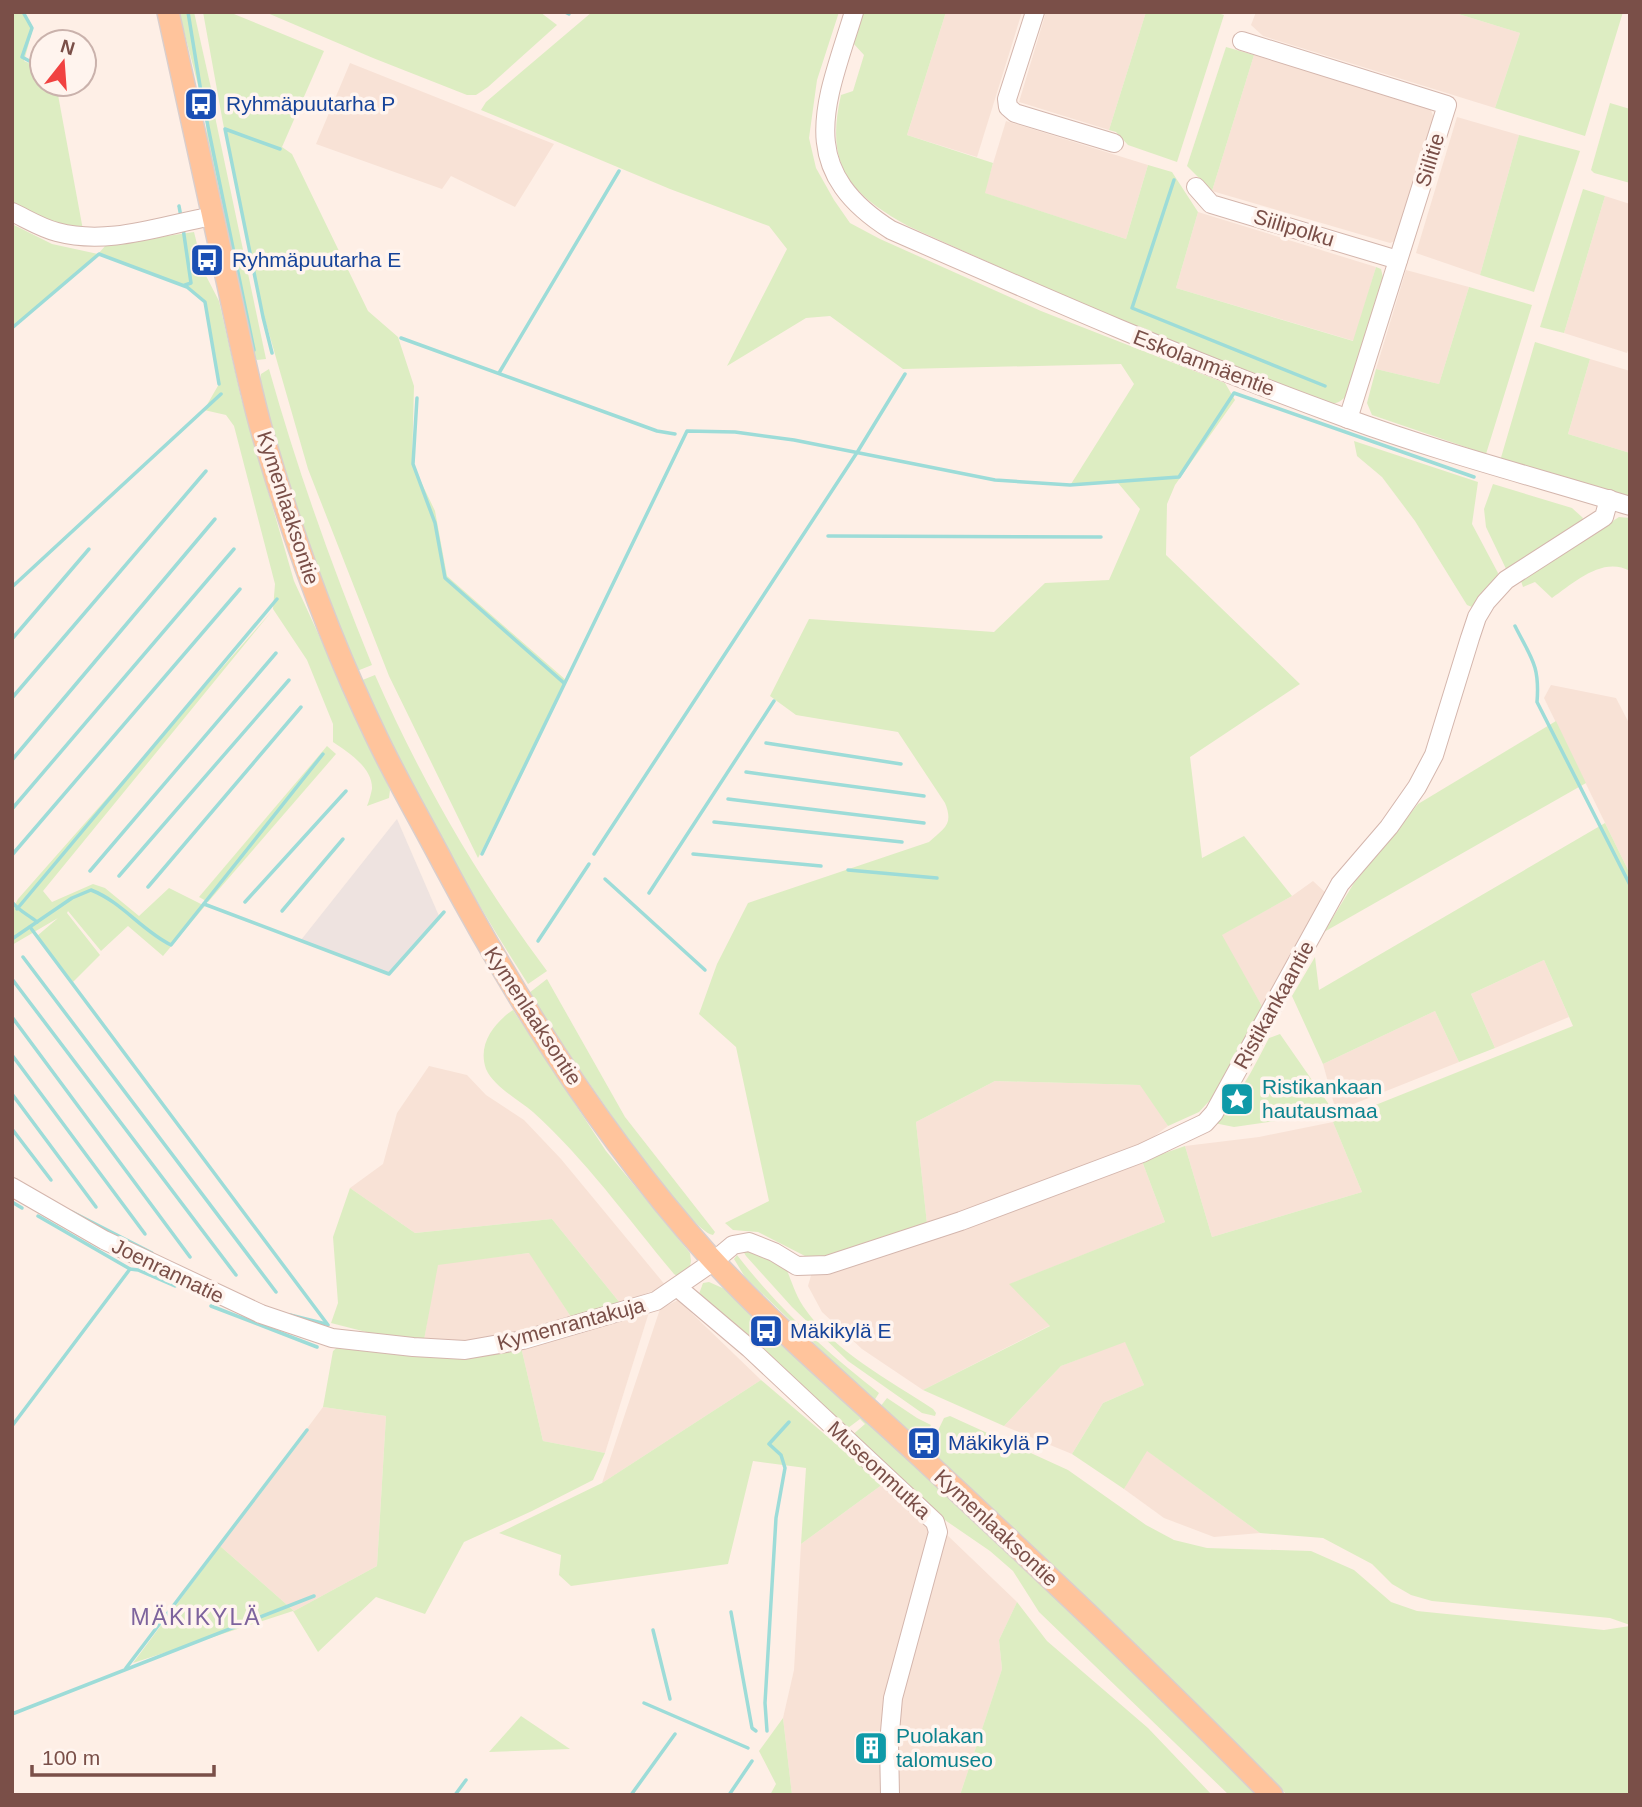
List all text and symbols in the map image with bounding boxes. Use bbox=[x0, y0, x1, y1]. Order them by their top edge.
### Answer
north arrow bbox=[28, 28, 98, 98]
text: N bbox=[58, 35, 77, 59]
bus stop icon: Ryhmäpuutarha P bbox=[182, 85, 220, 123]
place label: Ryhmäpuutarha P bbox=[226, 92, 395, 115]
street label: Siilitie bbox=[1411, 130, 1449, 189]
street label: Siilipolku bbox=[1251, 204, 1337, 251]
bus stop icon: Ryhmäpuutarha E bbox=[188, 241, 226, 279]
place label: Ryhmäpuutarha E bbox=[232, 248, 401, 271]
street label: Eskolanmäentie bbox=[1130, 325, 1278, 400]
street label: Kymenlaaksontie bbox=[253, 428, 324, 587]
street label: Ristikankaantie bbox=[1229, 937, 1318, 1073]
street label: Kymenlaaksontie bbox=[480, 942, 587, 1089]
place label: Ristikankaan hautausmaa bbox=[1262, 1075, 1382, 1122]
place icon: Ristikankaan hautausmaa bbox=[1218, 1080, 1256, 1118]
street label: Joenrannatie bbox=[109, 1234, 228, 1308]
street label: Kymenrantakuja bbox=[495, 1293, 647, 1354]
bus stop icon: Mäkikylä E bbox=[747, 1312, 785, 1350]
place label: Mäkikylä E bbox=[790, 1319, 892, 1342]
street label: Museonmutka bbox=[823, 1416, 936, 1523]
bus stop icon: Mäkikylä P bbox=[905, 1424, 943, 1462]
place label: Mäkikylä P bbox=[948, 1431, 1050, 1454]
street label: Kymenlaaksontie bbox=[930, 1465, 1063, 1591]
district label: MÄKIKYLÄ bbox=[130, 1604, 262, 1630]
place label: Puolakan talomuseo bbox=[896, 1724, 993, 1771]
building icon: Puolakan talomuseo bbox=[852, 1729, 890, 1767]
scale bar bbox=[32, 1734, 214, 1778]
text: 100 m bbox=[42, 1746, 100, 1769]

